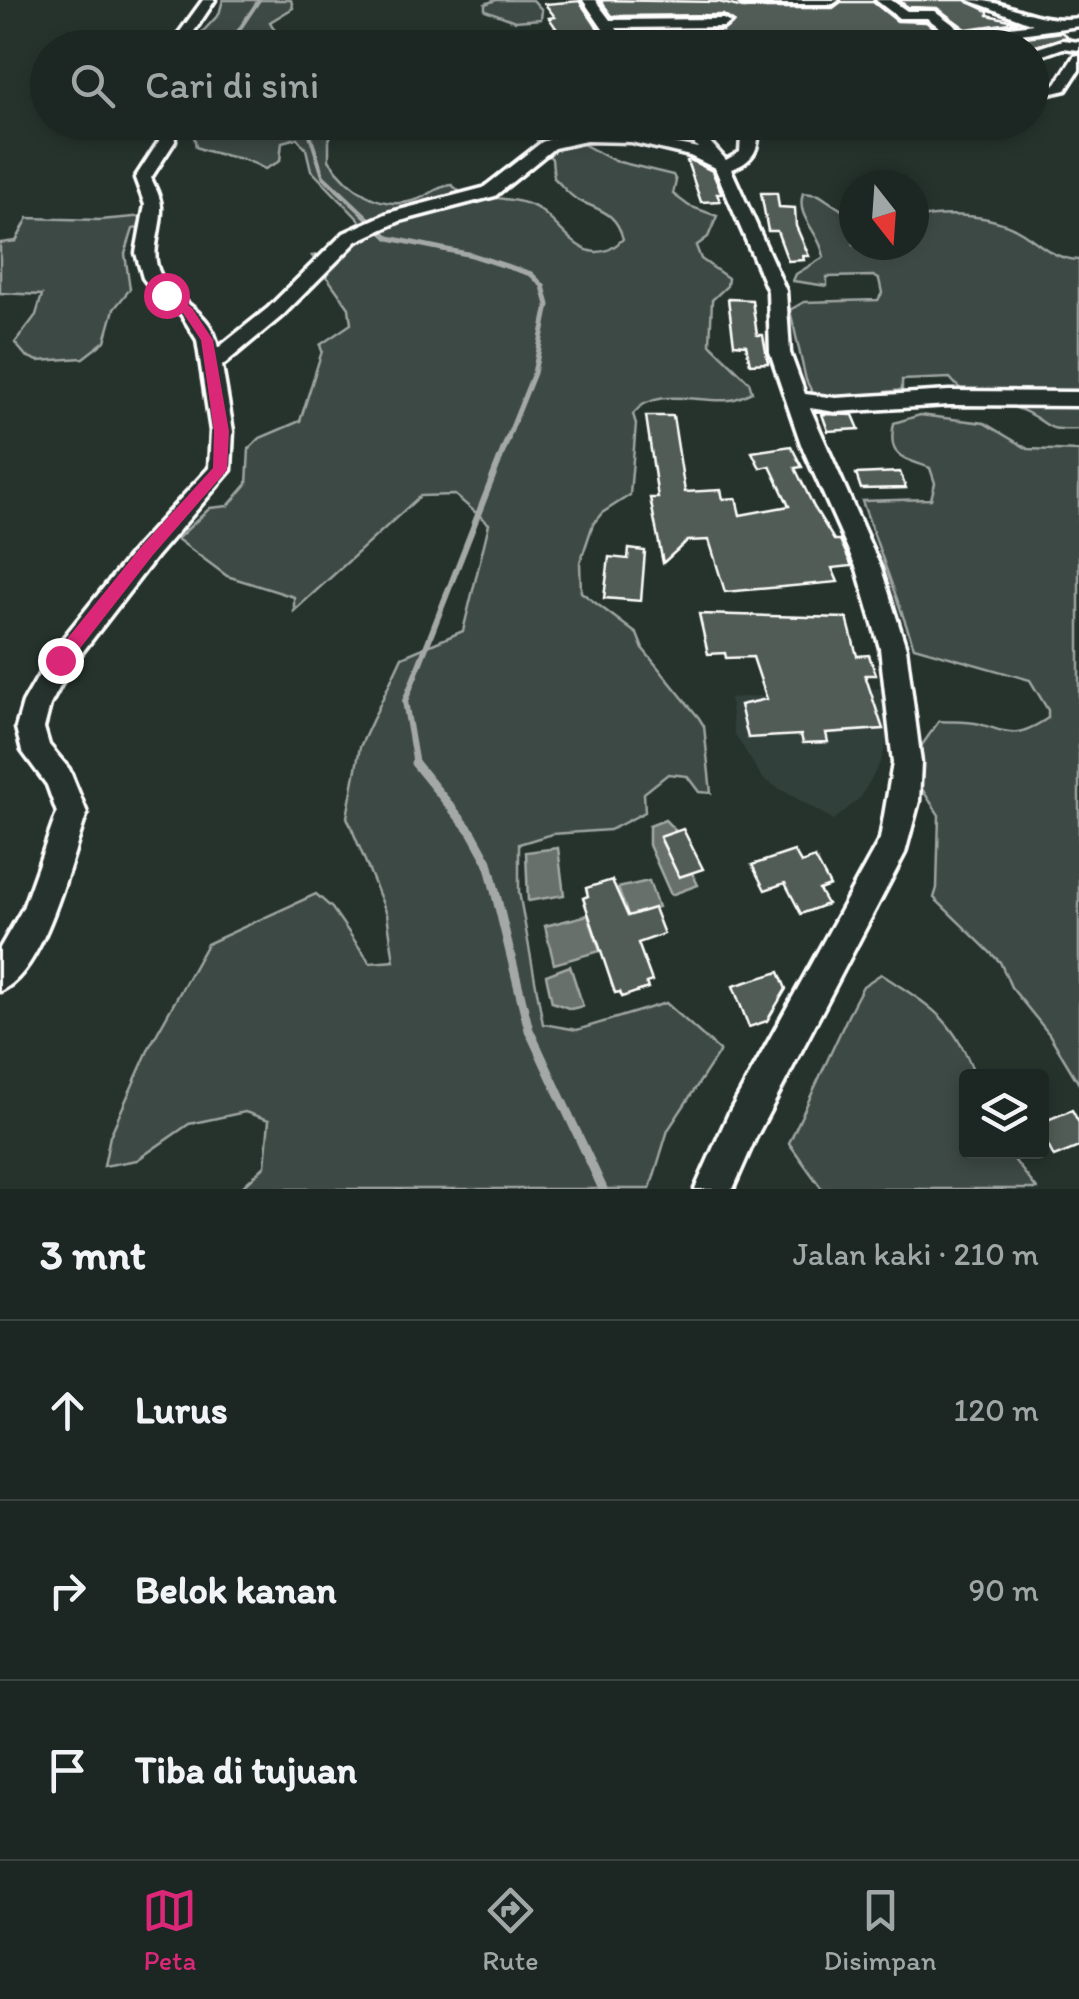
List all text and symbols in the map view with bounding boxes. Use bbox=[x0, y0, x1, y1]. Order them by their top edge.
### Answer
search box bbox=[30, 30, 1049, 140]
icon: search bbox=[65, 58, 120, 113]
text: Cari di sini bbox=[145, 62, 319, 108]
north arrow bbox=[839, 170, 929, 260]
route start bbox=[144, 273, 190, 319]
route end bbox=[38, 638, 84, 684]
map controls bbox=[959, 1069, 1049, 1159]
button: layers bbox=[959, 1069, 1049, 1159]
text: 3 mnt bbox=[40, 1229, 146, 1280]
text: Jalan kaki · 210 m bbox=[793, 1235, 1039, 1273]
icon: ahead bbox=[40, 1383, 95, 1438]
text: Lurus bbox=[135, 1387, 228, 1433]
text: 120 m bbox=[953, 1391, 1039, 1429]
icon: right bbox=[40, 1563, 95, 1618]
text: Belok kanan bbox=[135, 1567, 337, 1613]
text: 90 m bbox=[968, 1571, 1039, 1609]
icon: arrive bbox=[40, 1743, 95, 1798]
text: Tiba di tujuan bbox=[135, 1747, 357, 1793]
tab: Peta bbox=[142, 1883, 197, 1977]
tab: Rute bbox=[482, 1883, 539, 1977]
tab: Disimpan bbox=[824, 1883, 937, 1977]

